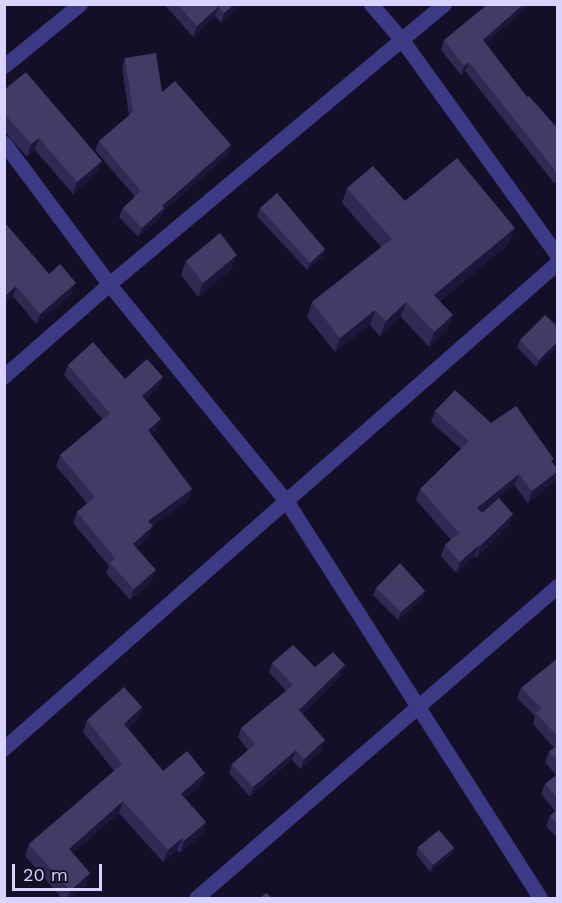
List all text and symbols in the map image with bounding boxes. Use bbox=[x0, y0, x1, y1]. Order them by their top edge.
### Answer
scale bar bbox=[15, 852, 105, 890]
text: 20 m bbox=[23, 864, 68, 885]

